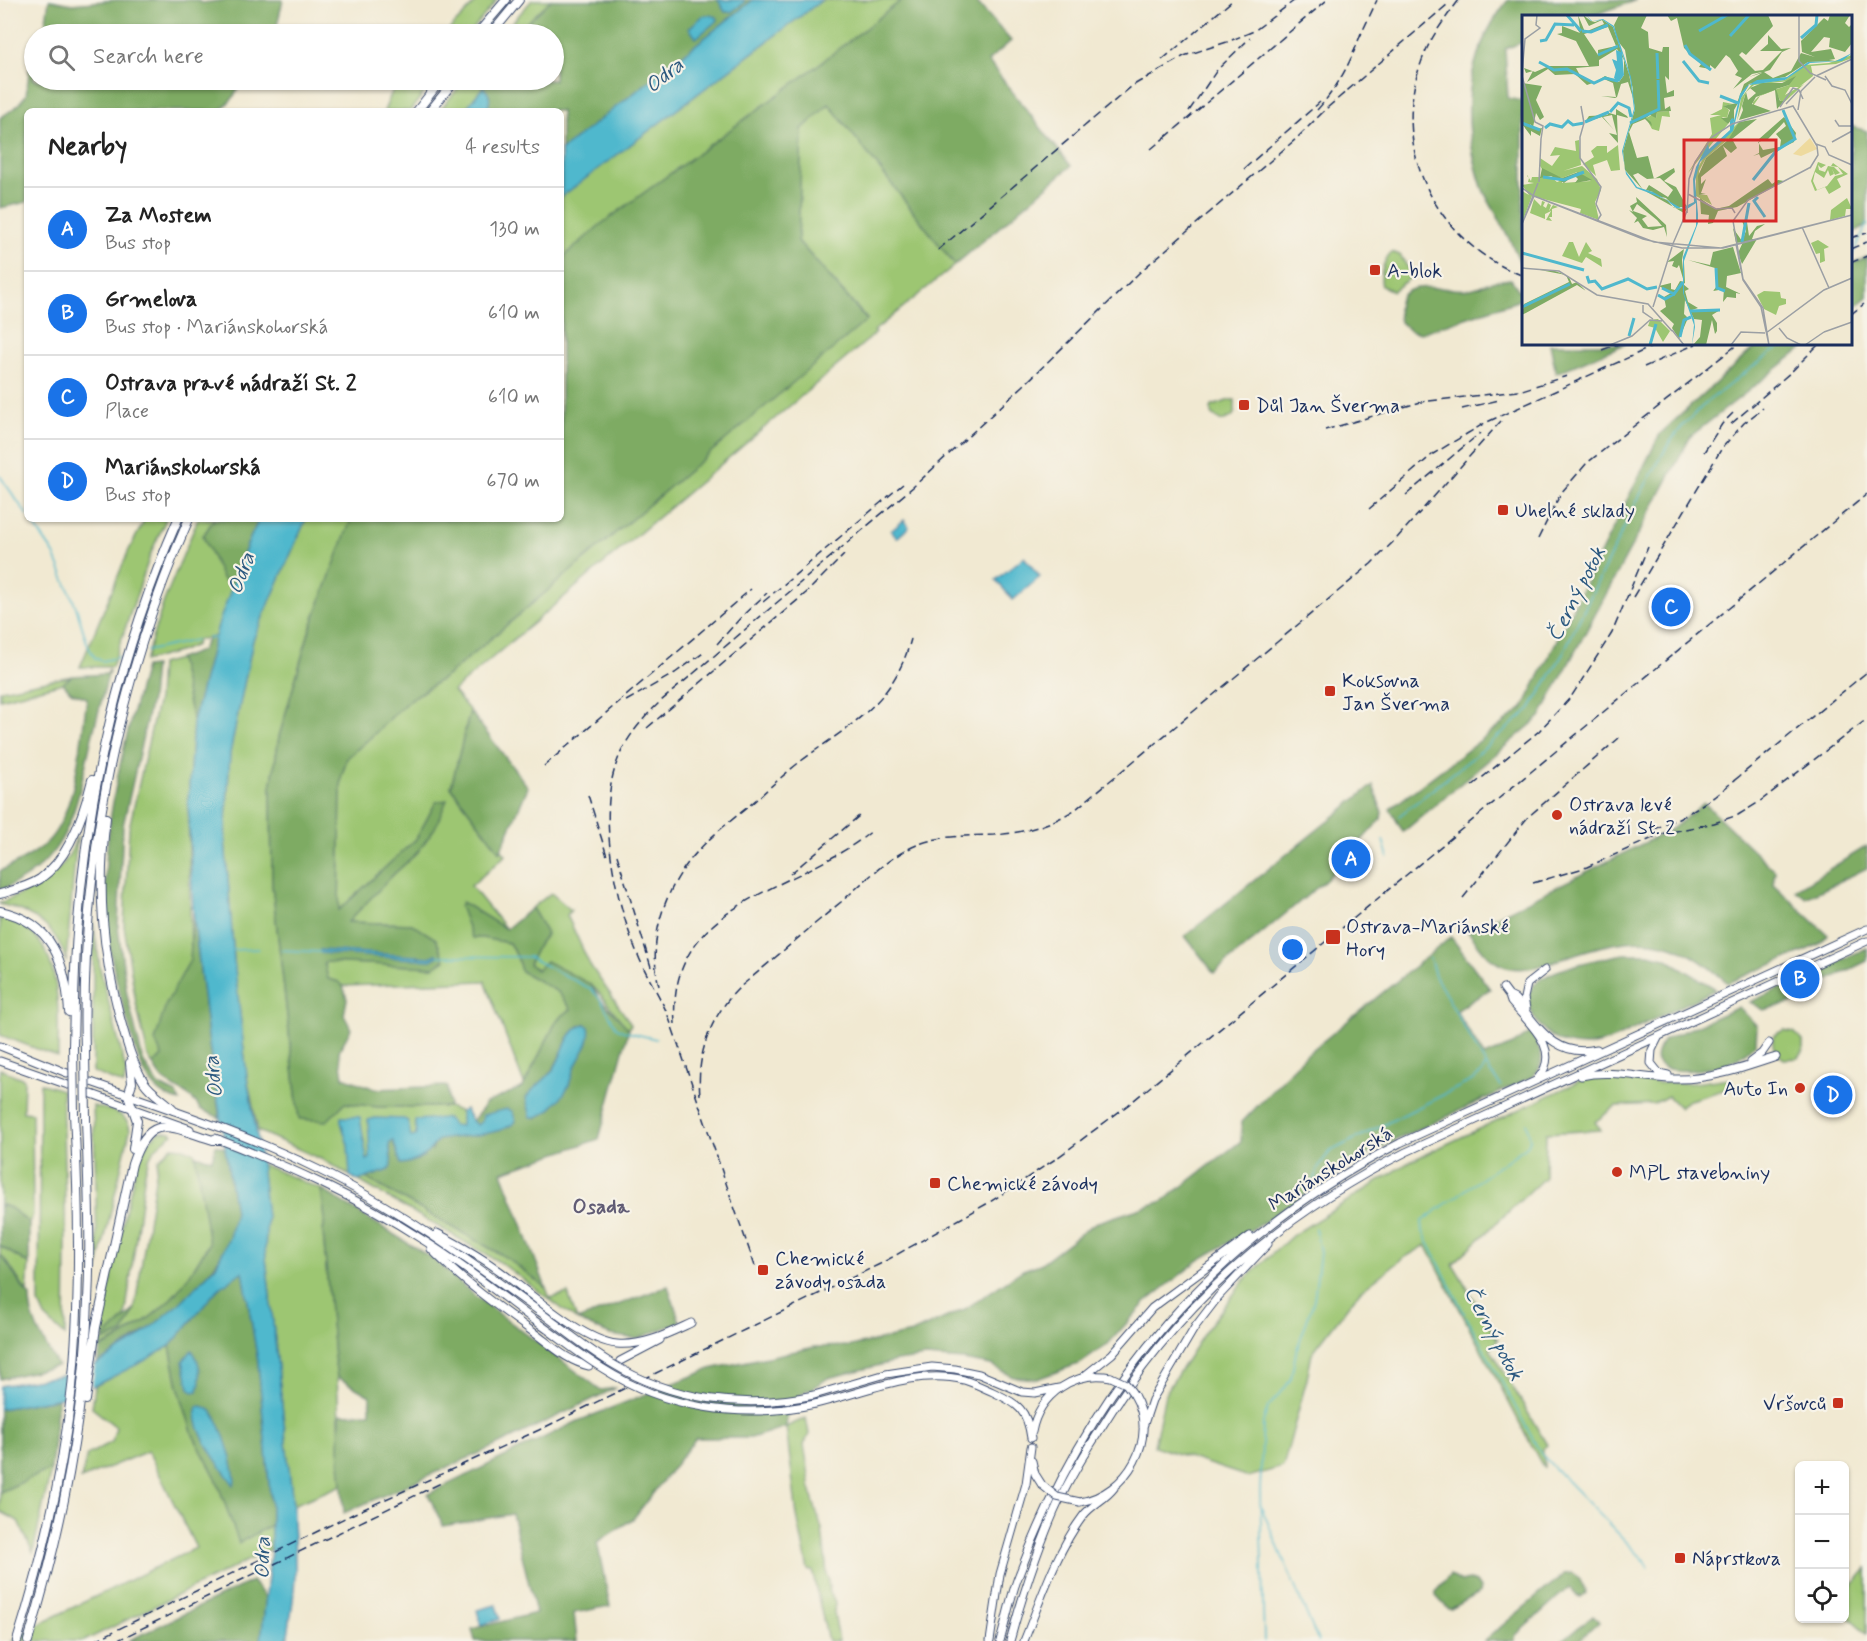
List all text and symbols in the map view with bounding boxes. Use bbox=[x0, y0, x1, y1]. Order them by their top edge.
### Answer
inset map bbox=[1522, 15, 1852, 345]
search box bbox=[24, 24, 564, 90]
icon: search bbox=[45, 41, 78, 74]
text: Search here bbox=[93, 43, 204, 71]
water label: Odra bbox=[639, 52, 690, 100]
text: Nearby bbox=[48, 130, 127, 164]
text: 4 results bbox=[465, 134, 540, 161]
text: Za Mostem bbox=[105, 202, 212, 230]
text: A bbox=[61, 216, 74, 243]
text: 130 m bbox=[489, 216, 540, 243]
text: Bus stop bbox=[105, 230, 171, 257]
place label: A-blok bbox=[1387, 258, 1442, 285]
marker: A-blok bbox=[1368, 263, 1382, 277]
text: Grmelova bbox=[105, 286, 197, 314]
text: B bbox=[61, 300, 74, 327]
text: 610 m bbox=[488, 300, 540, 327]
text: Bus stop · Mariánskohorská bbox=[105, 314, 328, 341]
text: Ostrava pravé nádraží St. 2 bbox=[105, 370, 357, 398]
text: C bbox=[60, 384, 75, 411]
text: 610 m bbox=[488, 384, 540, 411]
place label: Důl Jan Šverma bbox=[1256, 393, 1400, 420]
text: Place bbox=[105, 398, 149, 425]
marker: Důl Jan Šverma bbox=[1237, 398, 1251, 412]
text: Mariánskohorská bbox=[105, 454, 261, 482]
text: D bbox=[61, 468, 74, 495]
text: 670 m bbox=[486, 468, 540, 495]
text: Bus stop bbox=[105, 482, 171, 509]
place label: Uhelné sklady bbox=[1515, 498, 1635, 525]
marker: Uhelné sklady bbox=[1496, 503, 1510, 517]
water label: Černý potok bbox=[1541, 542, 1613, 647]
water label: Odra bbox=[222, 549, 262, 598]
pin: C bbox=[1652, 584, 1690, 630]
place label: Koksovna Jan Šverma bbox=[1342, 668, 1450, 718]
marker: Koksovna Jan Šverma bbox=[1323, 684, 1337, 698]
place label: Ostrava levé nádraží St. 2 bbox=[1569, 792, 1675, 842]
marker: Ostrava levé nádraží St. 2 bbox=[1550, 808, 1564, 822]
pin: A bbox=[1332, 836, 1370, 882]
place label: Ostrava-Mariánské Hory bbox=[1346, 914, 1509, 964]
marker: Ostrava-Mariánské Hory bbox=[1324, 928, 1342, 946]
your location bbox=[1278, 935, 1307, 964]
pin: B bbox=[1780, 956, 1820, 1002]
water label: Odra bbox=[198, 1054, 230, 1099]
pin: D bbox=[1814, 1072, 1852, 1118]
place label: Auto In bbox=[1724, 1076, 1788, 1103]
marker: Auto In bbox=[1793, 1081, 1807, 1095]
street label: Mariánskohorská bbox=[1264, 1120, 1398, 1218]
place label: MPL stavebniny bbox=[1629, 1160, 1770, 1187]
marker: MPL stavebniny bbox=[1610, 1165, 1624, 1179]
place label: Chemické závody bbox=[947, 1171, 1098, 1198]
marker: Chemické závody bbox=[928, 1176, 942, 1190]
district label: Osada bbox=[573, 1193, 631, 1221]
place label: Chemické závody osada bbox=[775, 1246, 886, 1296]
marker: Chemické závody osada bbox=[756, 1263, 770, 1277]
water label: Černý potok bbox=[1456, 1281, 1530, 1386]
place label: Vršovců bbox=[1763, 1391, 1826, 1418]
marker: Vršovců bbox=[1831, 1396, 1845, 1410]
map controls bbox=[1795, 1461, 1849, 1623]
button: + bbox=[1795, 1461, 1849, 1515]
button: − bbox=[1795, 1515, 1849, 1569]
water label: Odra bbox=[249, 1537, 277, 1579]
place label: Náprstkova bbox=[1692, 1546, 1781, 1573]
marker: Náprstkova bbox=[1673, 1551, 1687, 1565]
button: locate bbox=[1795, 1569, 1849, 1623]

